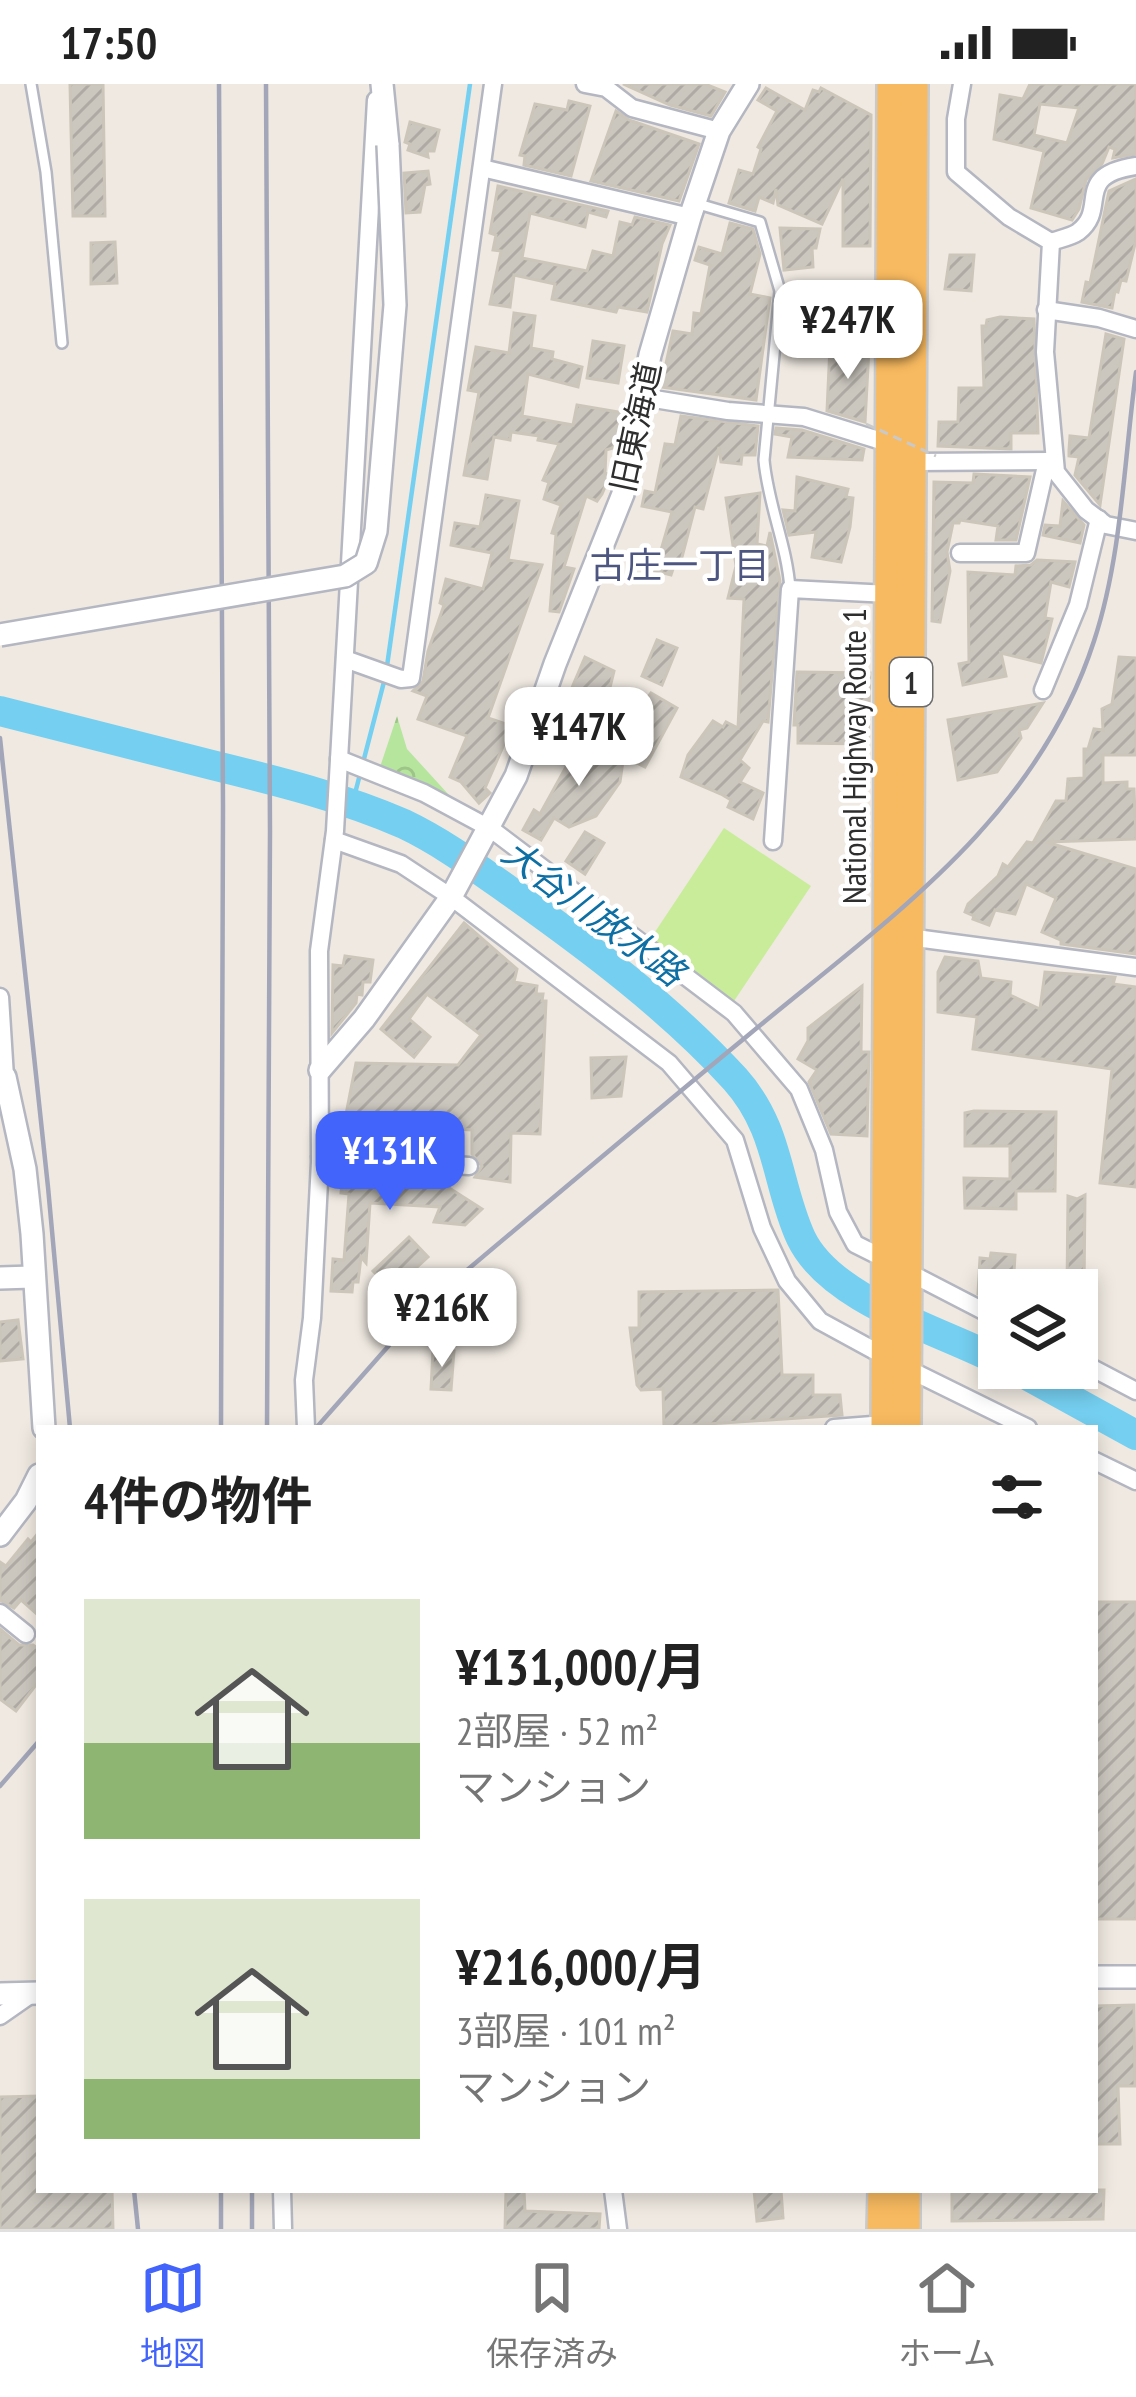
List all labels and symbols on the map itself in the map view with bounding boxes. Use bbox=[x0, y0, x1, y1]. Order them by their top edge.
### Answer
pin: ¥247K bbox=[764, 280, 932, 382]
street label: 旧東海道 bbox=[600, 358, 670, 496]
district label: 古庄一丁目 bbox=[590, 541, 770, 588]
street label: National Highway Route 1 bbox=[832, 608, 875, 904]
road number: 1 bbox=[890, 658, 932, 706]
pin: ¥147K bbox=[495, 687, 663, 789]
water label: 大谷川放水路 bbox=[494, 828, 697, 998]
pin: ¥131K bbox=[306, 1111, 474, 1213]
pin: ¥216K bbox=[358, 1268, 526, 1370]

